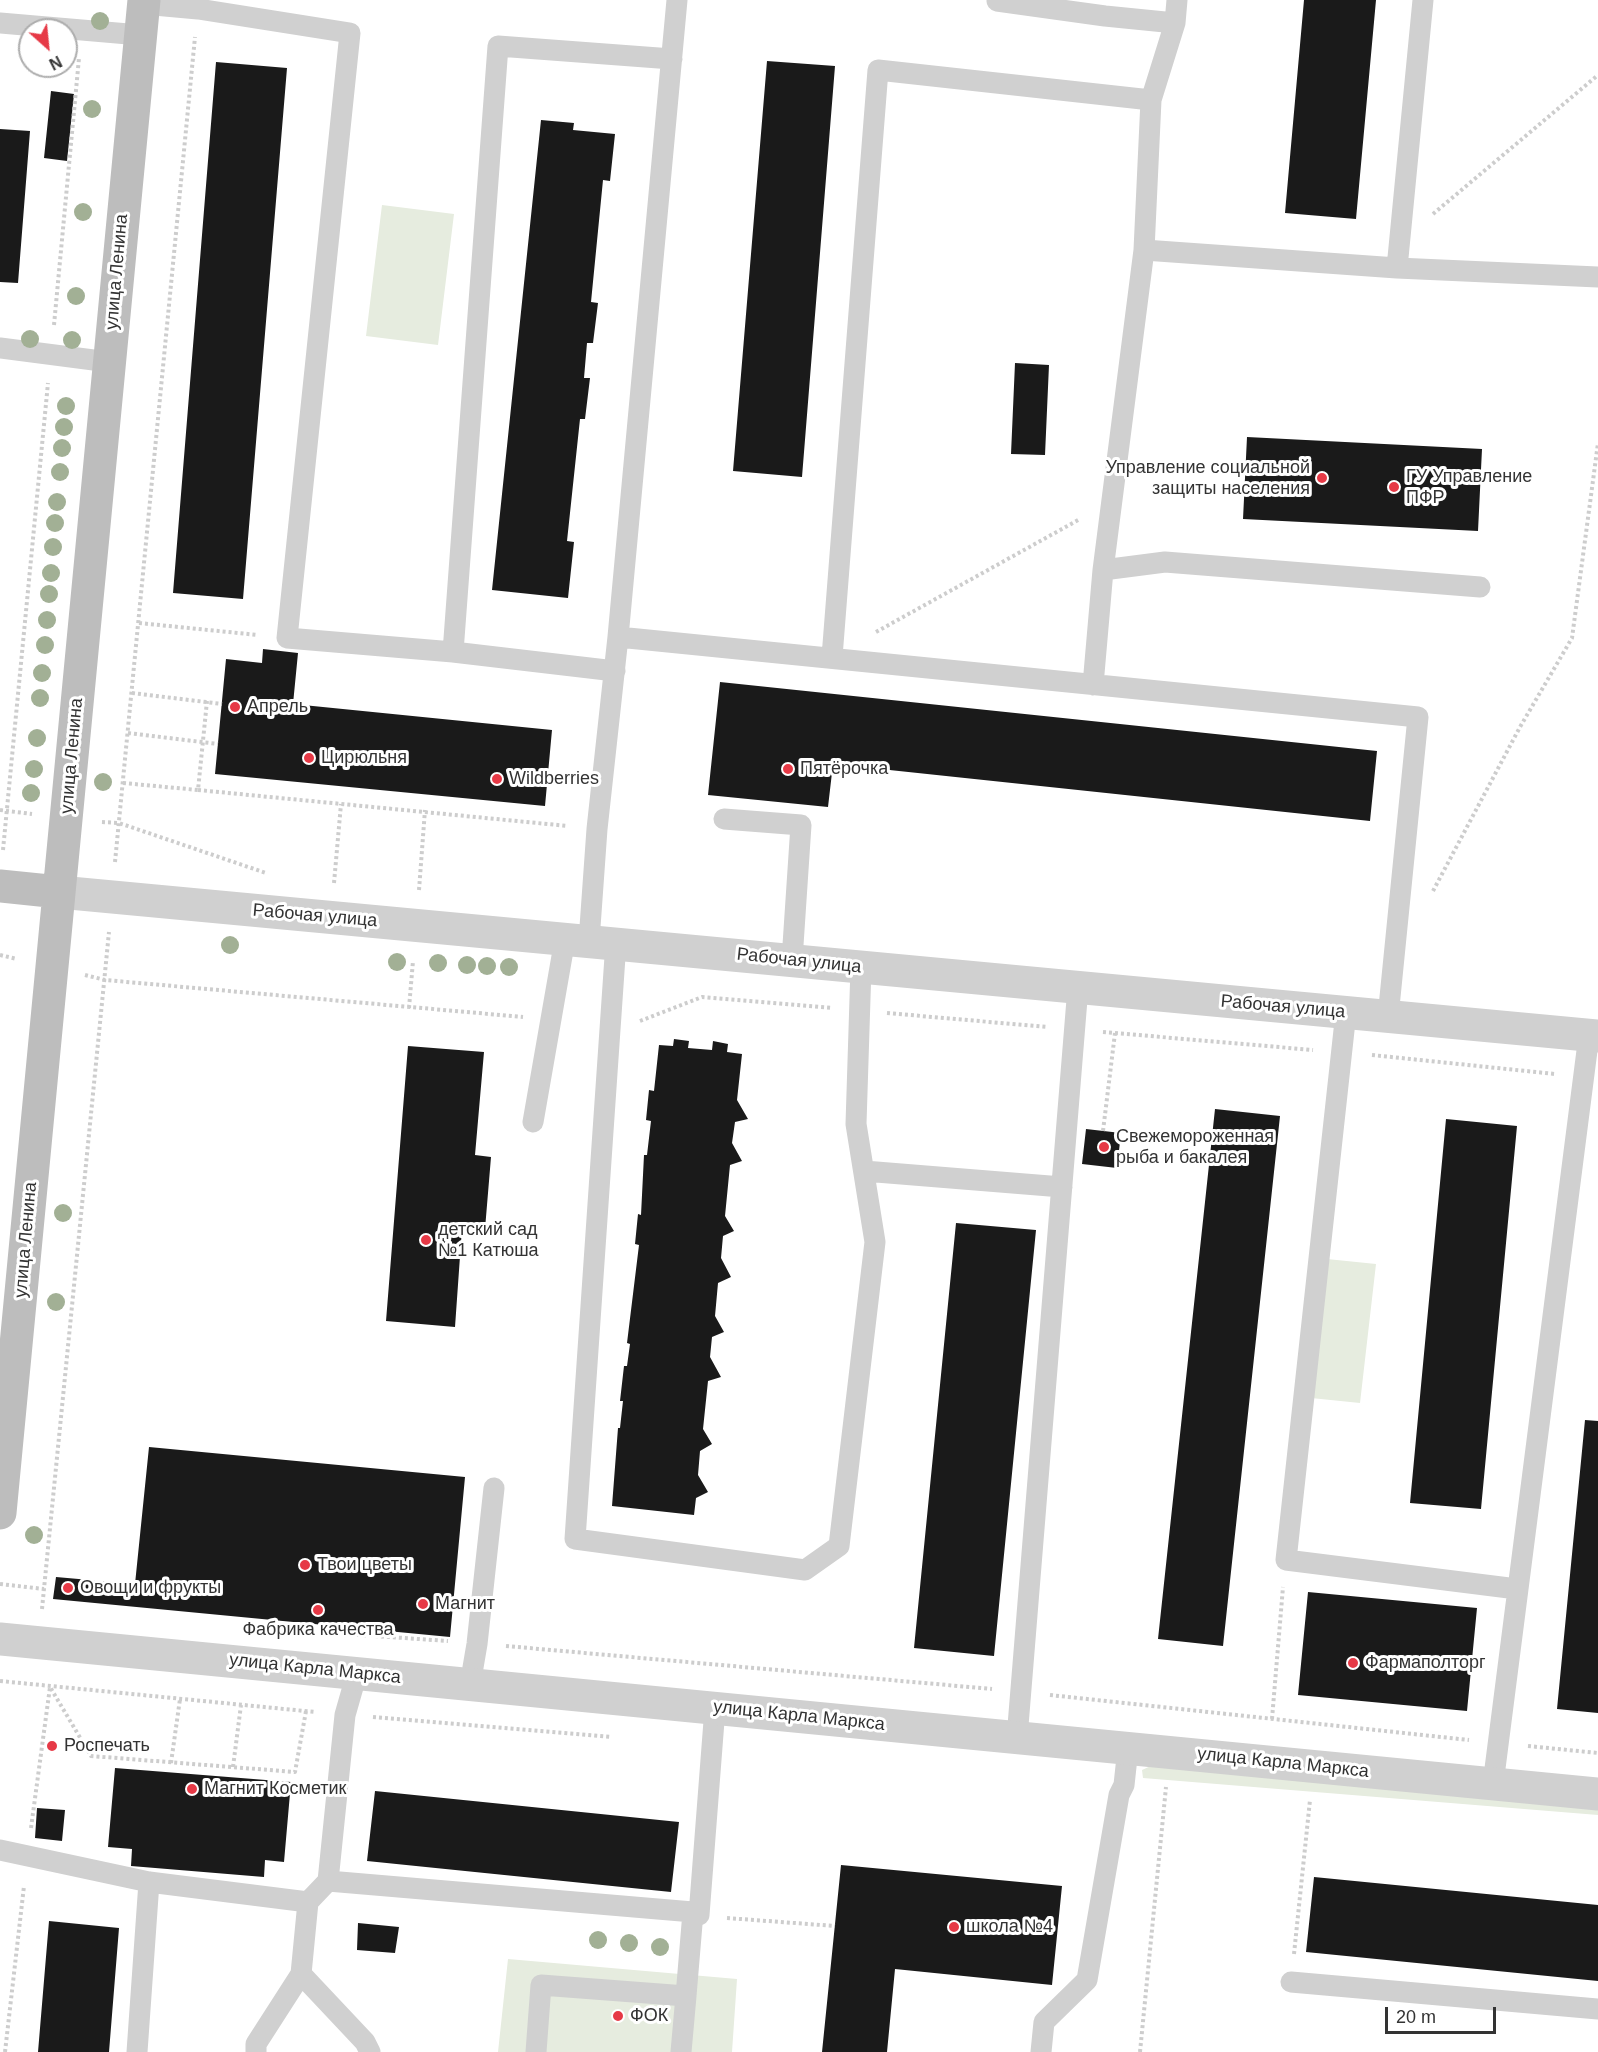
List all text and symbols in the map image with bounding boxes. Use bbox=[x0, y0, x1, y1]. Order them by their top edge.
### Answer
north arrow bbox=[18, 18, 78, 78]
text: N bbox=[46, 53, 65, 73]
street label: улица Ленина bbox=[101, 213, 133, 331]
place label: Управление социальной защиты населения bbox=[1105, 457, 1310, 500]
place label: ГУ Управление ПФР bbox=[1406, 466, 1532, 508]
marker: Управление социальной защиты населения bbox=[1315, 471, 1329, 485]
marker: ГУ Управление ПФР bbox=[1387, 480, 1401, 494]
place label: Апрель bbox=[247, 696, 308, 718]
street label: улица Ленина bbox=[56, 697, 88, 815]
marker: Апрель bbox=[228, 700, 242, 714]
place label: Цирюльня bbox=[321, 747, 407, 769]
marker: Цирюльня bbox=[302, 751, 316, 765]
place label: Пятёрочка bbox=[800, 758, 888, 780]
marker: Пятёрочка bbox=[781, 762, 795, 776]
place label: Wildberries bbox=[509, 768, 599, 790]
marker: Wildberries bbox=[490, 772, 504, 786]
street label: Рабочая улица bbox=[252, 900, 378, 932]
street label: Рабочая улица bbox=[736, 944, 862, 978]
street label: Рабочая улица bbox=[1220, 991, 1346, 1023]
place label: Свежемороженная рыба и бакалея bbox=[1116, 1126, 1274, 1168]
marker: Свежемороженная рыба и бакалея bbox=[1097, 1140, 1111, 1154]
street label: улица Ленина bbox=[10, 1181, 42, 1299]
place label: детский сад №1 Катюша bbox=[438, 1219, 539, 1262]
marker: детский сад №1 Катюша bbox=[419, 1233, 433, 1247]
place label: Твои цветы bbox=[317, 1554, 412, 1576]
marker: Твои цветы bbox=[298, 1558, 312, 1572]
place label: Овощи и фрукты bbox=[80, 1577, 221, 1599]
marker: Овощи и фрукты bbox=[61, 1581, 75, 1595]
place label: Магнит bbox=[435, 1593, 495, 1615]
marker: Магнит bbox=[416, 1597, 430, 1611]
marker: Фабрика качества bbox=[311, 1603, 325, 1617]
place label: Фабрика качества bbox=[242, 1619, 394, 1641]
street label: улица Карла Маркса bbox=[228, 1649, 402, 1689]
place label: Фармаполторг bbox=[1365, 1652, 1486, 1674]
marker: Фармаполторг bbox=[1346, 1656, 1360, 1670]
street label: улица Карла Маркса bbox=[712, 1696, 886, 1736]
place label: Роспечать bbox=[64, 1735, 150, 1757]
marker: Роспечать bbox=[45, 1739, 59, 1753]
street label: улица Карла Маркса bbox=[1196, 1743, 1370, 1783]
place label: Магнит Косметик bbox=[204, 1778, 346, 1800]
marker: Магнит Косметик bbox=[185, 1782, 199, 1796]
place label: школа №4 bbox=[966, 1916, 1053, 1938]
marker: школа №4 bbox=[947, 1920, 961, 1934]
scale bar bbox=[1388, 1995, 1499, 2033]
place label: ФОК bbox=[630, 2005, 668, 2027]
text: 20 m bbox=[1396, 2007, 1436, 2027]
marker: ФОК bbox=[611, 2009, 625, 2023]

